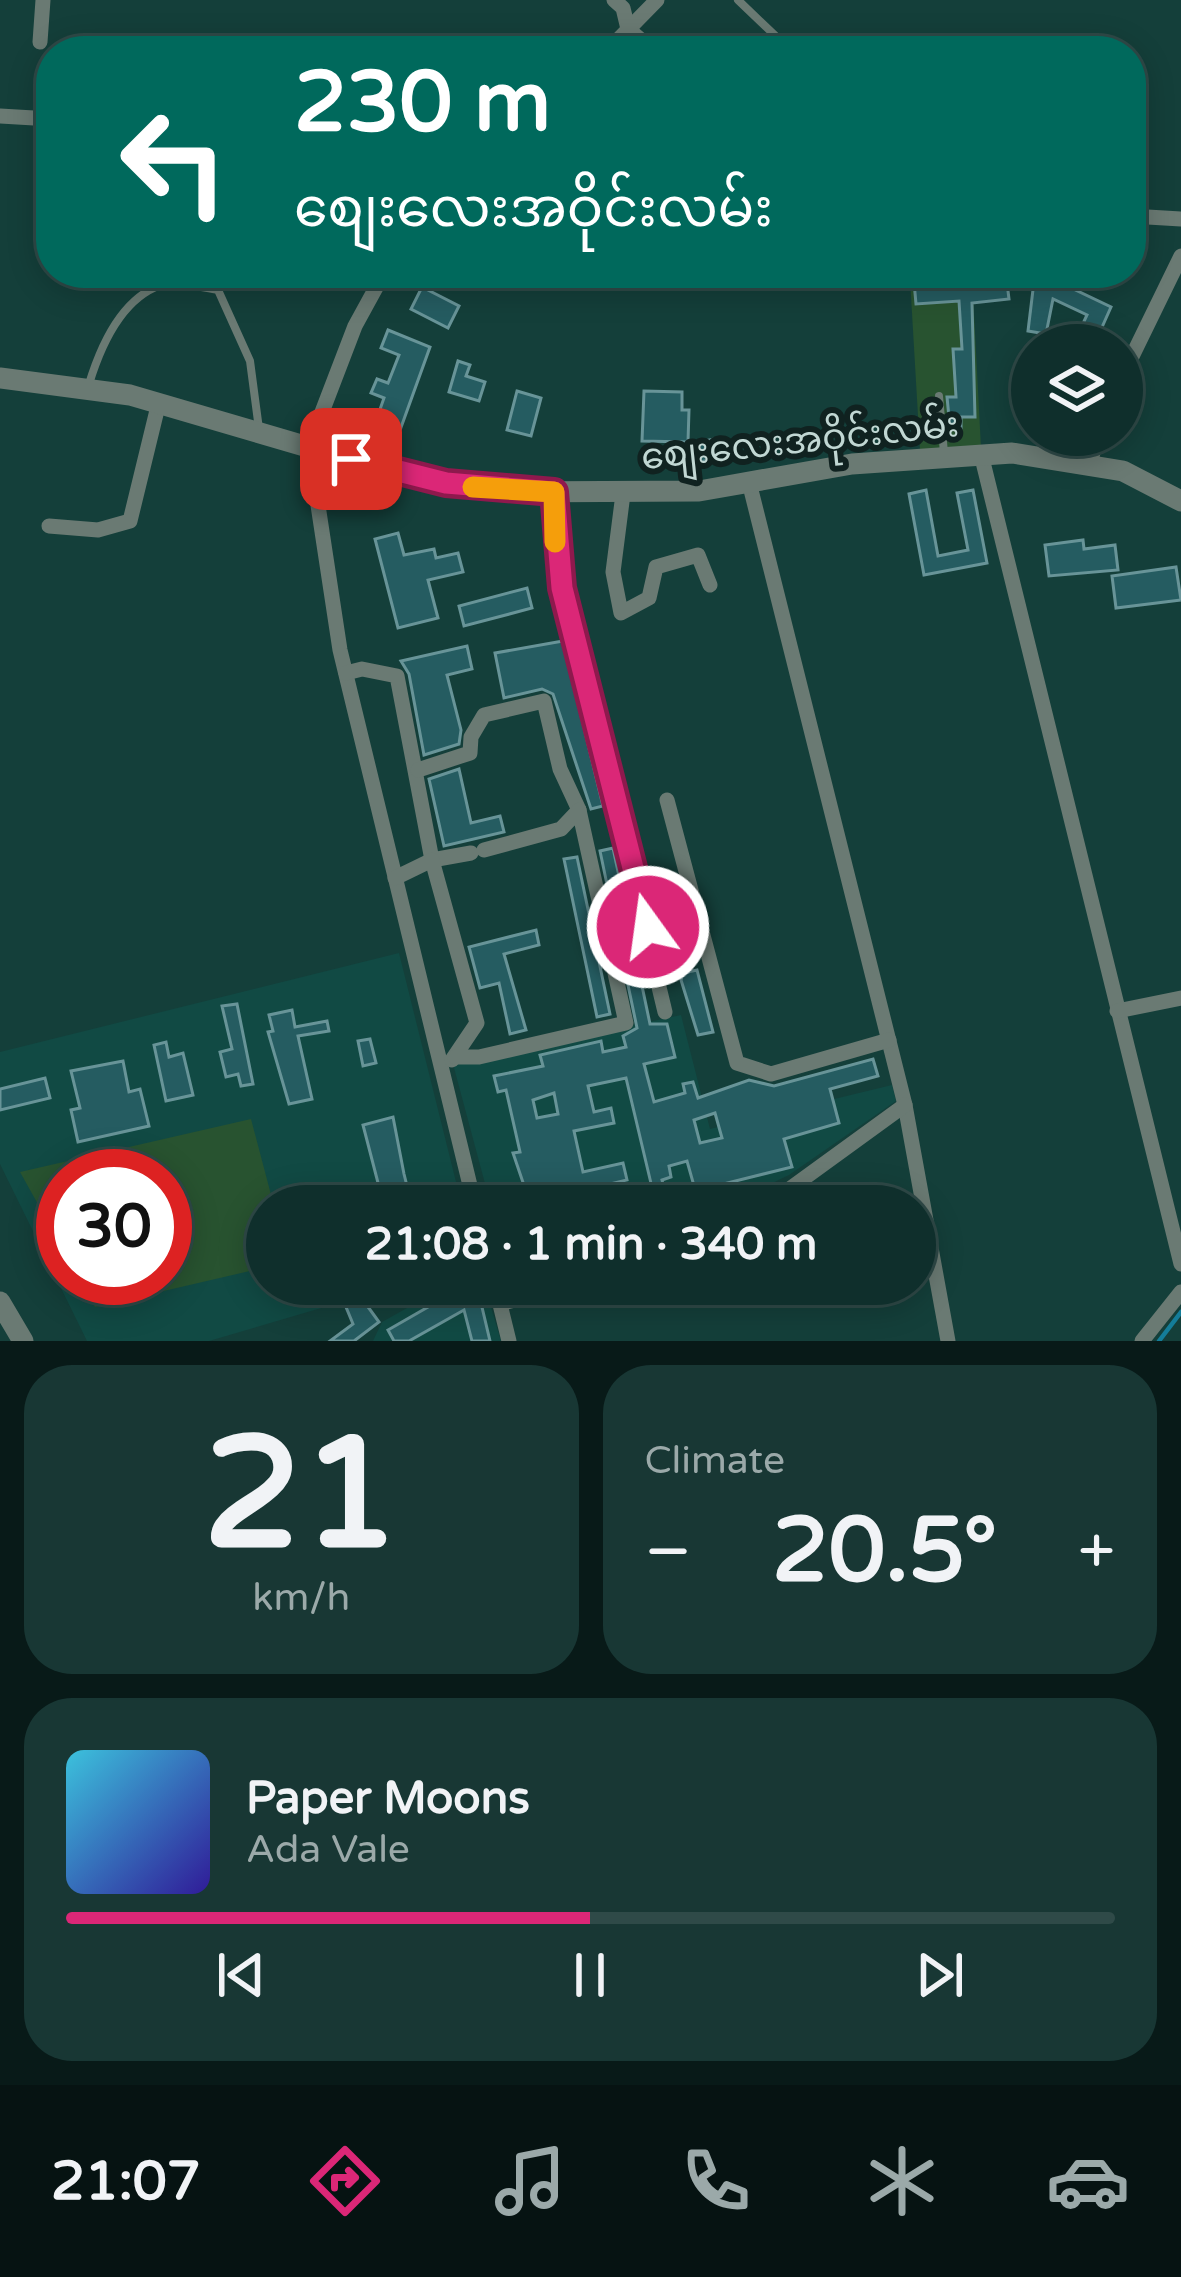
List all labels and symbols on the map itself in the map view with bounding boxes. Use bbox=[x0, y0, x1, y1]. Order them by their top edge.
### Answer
street label: စျေးလေးအဝိုင်းလမ်း bbox=[639, 399, 962, 486]
pin bbox=[300, 408, 402, 510]
position arrow bbox=[585, 864, 711, 990]
speed limit sign: 30 bbox=[36, 1149, 192, 1305]

